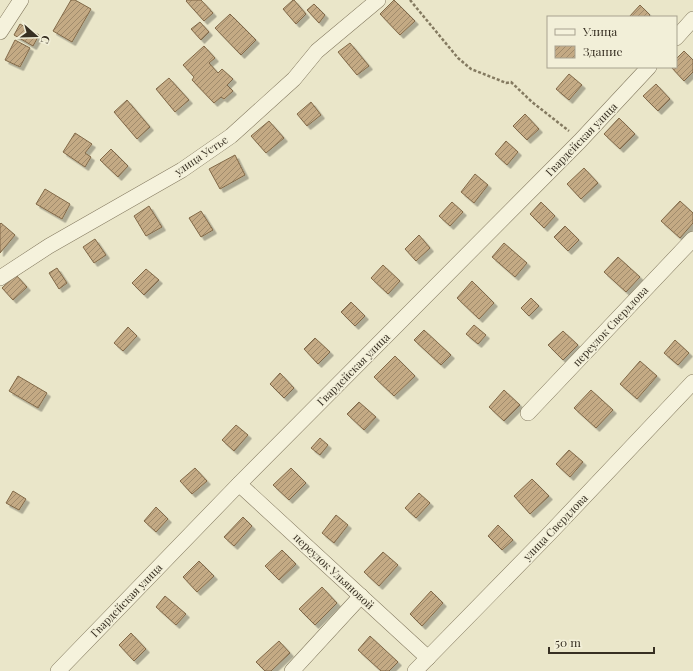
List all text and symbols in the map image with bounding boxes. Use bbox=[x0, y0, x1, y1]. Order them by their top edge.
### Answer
north arrow bbox=[16, 16, 56, 56]
legend bbox=[547, 16, 677, 68]
text: Улица bbox=[582, 23, 617, 39]
text: С bbox=[37, 33, 54, 46]
text: Здание bbox=[583, 43, 623, 59]
street label: Гвардейская улица bbox=[542, 98, 620, 179]
street label: улица Устье bbox=[171, 131, 231, 179]
street label: переулок Свердлова bbox=[569, 282, 651, 369]
street label: Гвардейская улица bbox=[313, 329, 393, 409]
street label: улица Свердлова bbox=[519, 490, 591, 564]
street label: переулок Ульяновой bbox=[290, 530, 378, 612]
street label: Гвардейская улица bbox=[87, 559, 165, 640]
scale bar bbox=[549, 629, 654, 655]
text: 50 m bbox=[555, 634, 581, 650]

